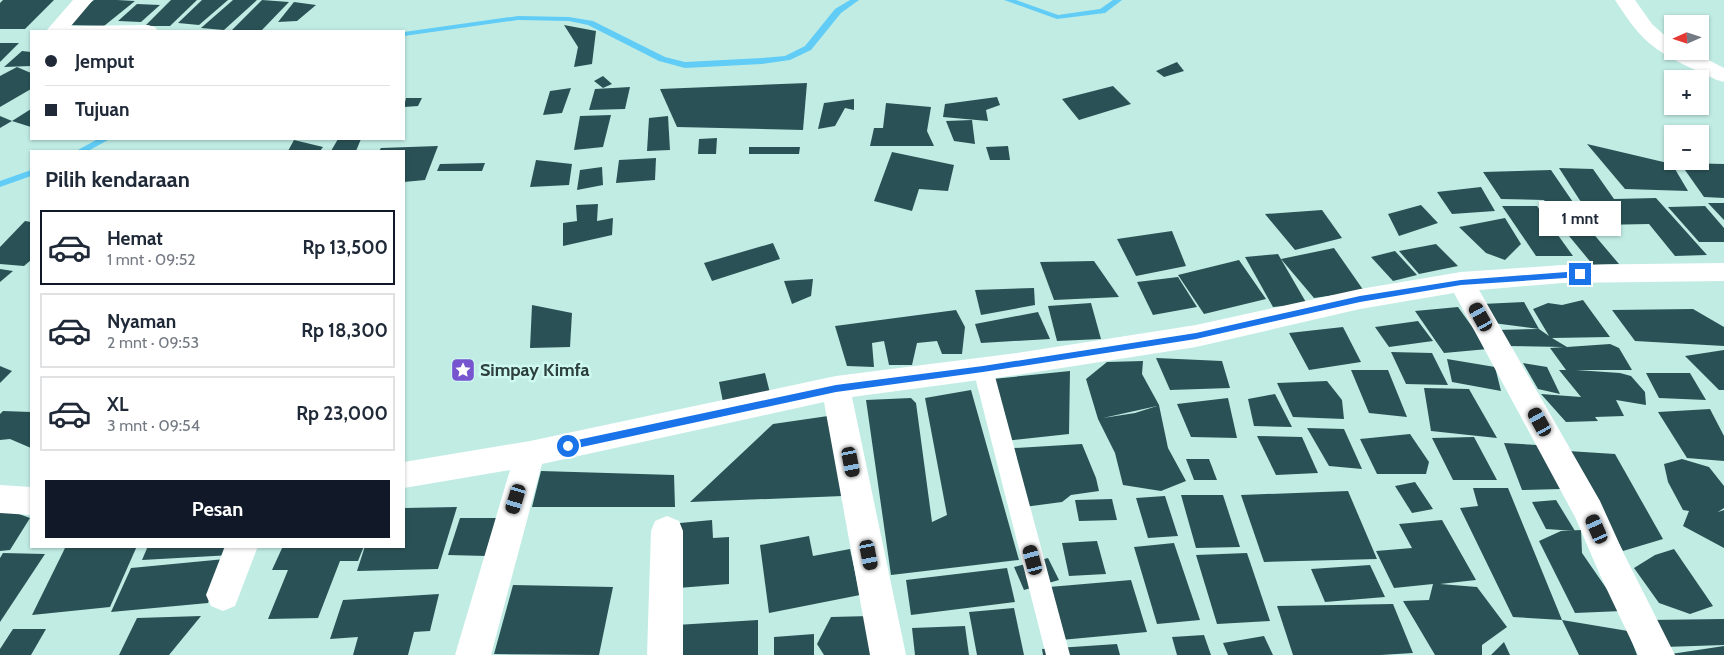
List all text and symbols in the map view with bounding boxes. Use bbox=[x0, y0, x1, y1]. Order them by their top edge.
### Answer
north arrow bbox=[1664, 15, 1709, 60]
map controls bbox=[1664, 15, 1709, 170]
text: Jemput bbox=[75, 50, 134, 73]
button: + bbox=[1664, 70, 1709, 115]
text: Tujuan bbox=[75, 98, 129, 121]
button: − bbox=[1664, 125, 1709, 170]
text: Pilih kendaraan bbox=[45, 166, 190, 193]
callout: 1 mnt bbox=[1539, 202, 1621, 236]
text: 1 mnt bbox=[1561, 209, 1599, 228]
icon: car bbox=[47, 225, 92, 270]
text: Hemat bbox=[107, 227, 163, 250]
text: Rp 13,500 bbox=[302, 236, 388, 259]
text: 1 mnt · 09:52 bbox=[107, 250, 196, 269]
route end bbox=[1569, 263, 1591, 285]
car bbox=[1467, 300, 1494, 334]
icon: car bbox=[47, 308, 92, 353]
text: Nyaman bbox=[107, 310, 176, 333]
text: Rp 18,300 bbox=[301, 319, 388, 342]
text: 2 mnt · 09:53 bbox=[107, 333, 199, 352]
place icon: Simpay Kimfa bbox=[450, 357, 476, 383]
place label: Simpay Kimfa bbox=[480, 359, 590, 381]
icon: car bbox=[47, 391, 92, 436]
text: XL bbox=[107, 393, 128, 416]
text: Rp 23,000 bbox=[296, 402, 388, 425]
car bbox=[1526, 405, 1553, 439]
text: 3 mnt · 09:54 bbox=[107, 416, 200, 435]
route start bbox=[557, 435, 579, 457]
car bbox=[840, 446, 861, 478]
button: Pesan bbox=[45, 480, 390, 538]
car bbox=[504, 482, 527, 516]
car bbox=[1584, 512, 1609, 546]
car bbox=[858, 539, 879, 571]
car bbox=[1021, 544, 1044, 576]

